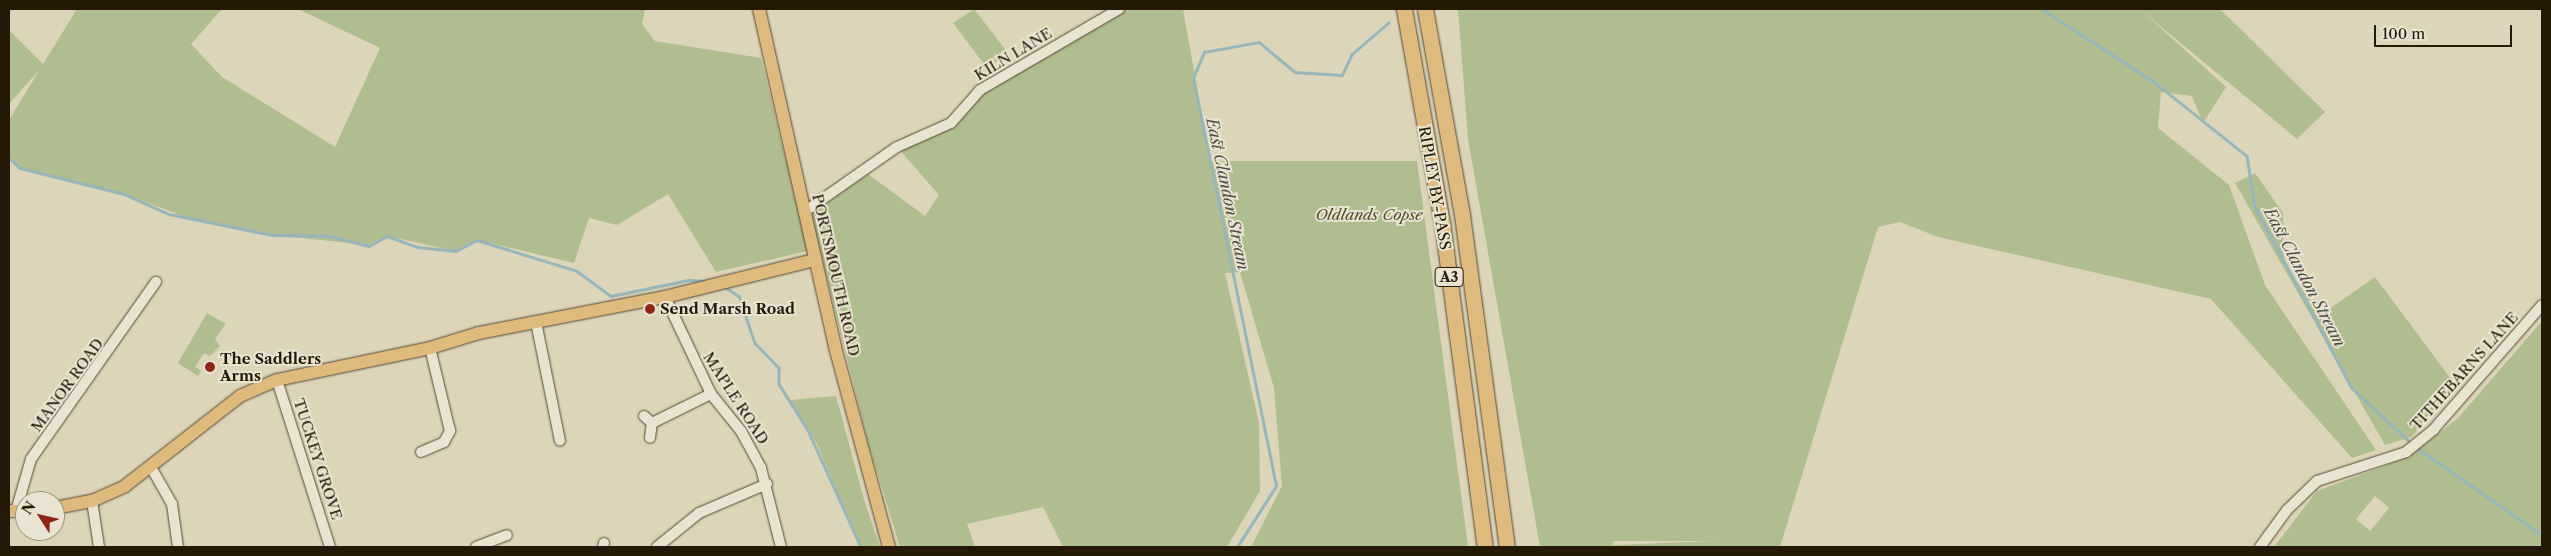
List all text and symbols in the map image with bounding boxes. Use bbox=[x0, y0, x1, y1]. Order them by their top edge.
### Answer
scale bar bbox=[2376, 15, 2514, 47]
street label: KILN LANE bbox=[971, 24, 1055, 84]
text: 100 m bbox=[2382, 24, 2425, 43]
water label: East Clandon Stream bbox=[1202, 116, 1254, 272]
street label: RIPLEY BY-PASS bbox=[1415, 125, 1455, 251]
street label: PORTSMOUTH ROAD bbox=[809, 192, 863, 358]
water label: East Clandon Stream bbox=[2260, 204, 2350, 350]
park label: Oldlands Copse bbox=[1315, 206, 1423, 224]
road number: A3 bbox=[1434, 266, 1464, 288]
place label: Send Marsh Road bbox=[660, 300, 795, 318]
marker: Send Marsh Road bbox=[644, 303, 656, 315]
street label: TITHEBARNS LANE bbox=[2406, 308, 2522, 434]
street label: MANOR ROAD bbox=[27, 334, 107, 436]
place label: The Saddlers Arms bbox=[220, 349, 321, 384]
street label: MAPLE ROAD bbox=[700, 349, 772, 447]
marker: The Saddlers Arms bbox=[204, 361, 216, 373]
street label: TUCKEY GROVE bbox=[290, 396, 346, 522]
north arrow bbox=[15, 491, 65, 541]
text: N bbox=[18, 498, 39, 518]

